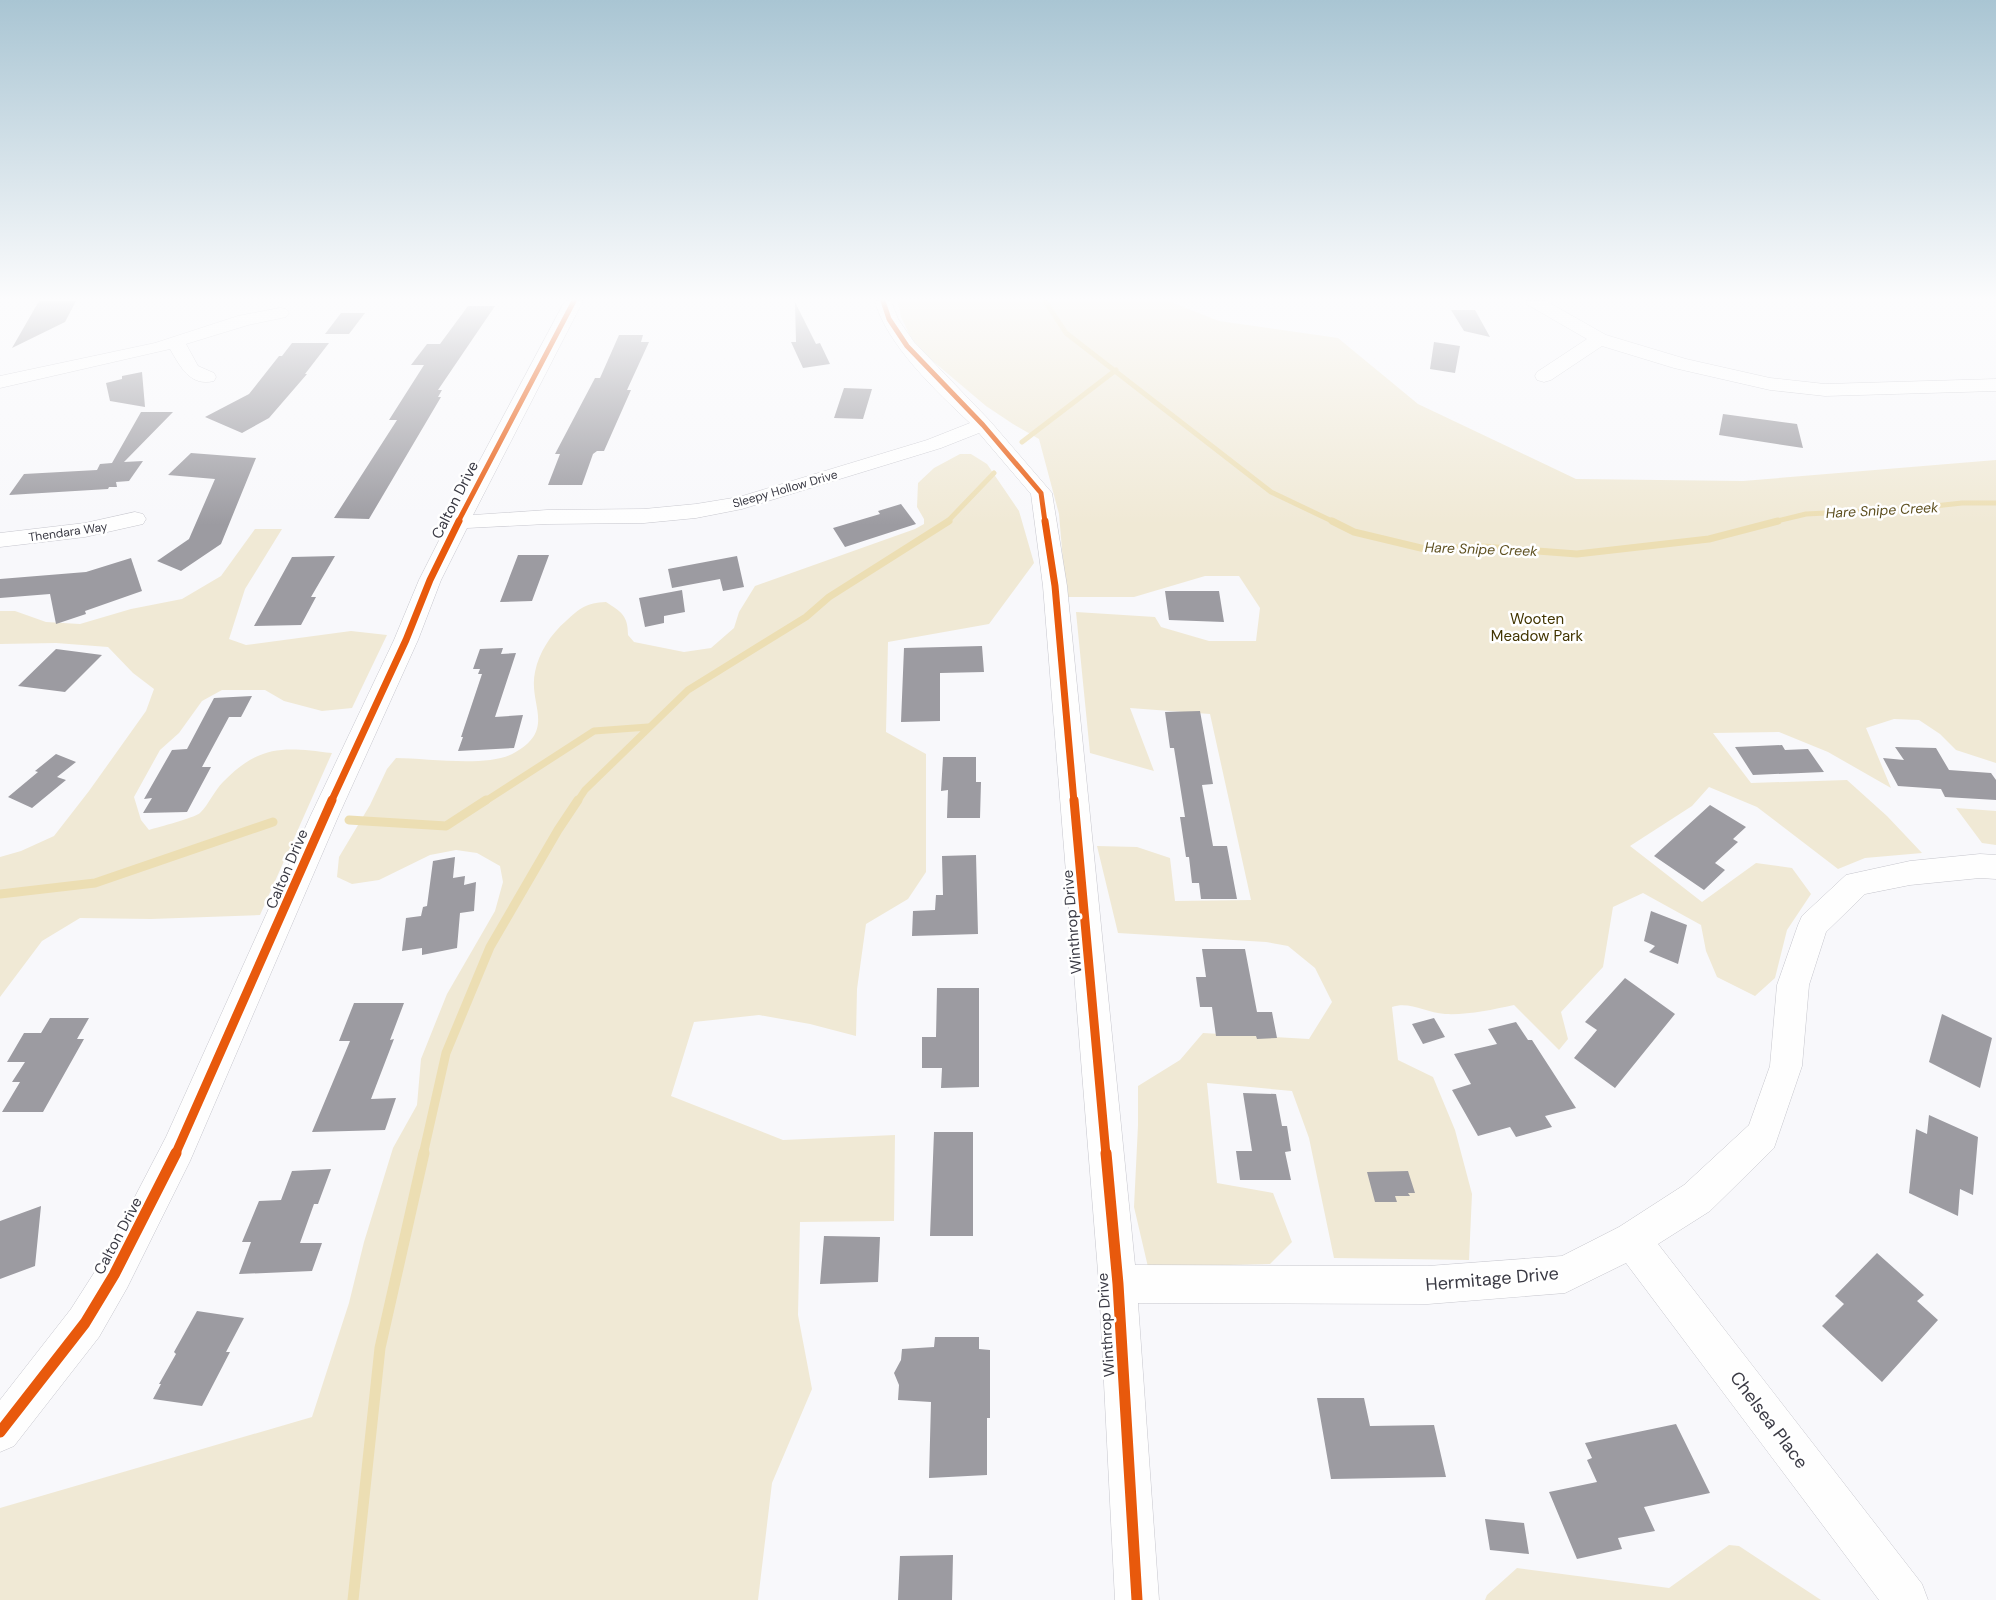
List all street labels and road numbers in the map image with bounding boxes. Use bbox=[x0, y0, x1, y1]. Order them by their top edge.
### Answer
street label: Calton Drive bbox=[427, 458, 483, 542]
street label: Sleepy Hollow Drive bbox=[731, 466, 840, 512]
street label: Thendara Way bbox=[27, 518, 109, 545]
street label: Calton Drive bbox=[261, 826, 313, 912]
street label: Winthrop Drive bbox=[1057, 869, 1087, 975]
street label: Calton Drive bbox=[89, 1194, 147, 1278]
street label: Hermitage Drive bbox=[1424, 1261, 1560, 1297]
street label: Winthrop Drive bbox=[1092, 1272, 1120, 1378]
street label: Chelsea Place bbox=[1724, 1366, 1814, 1474]

